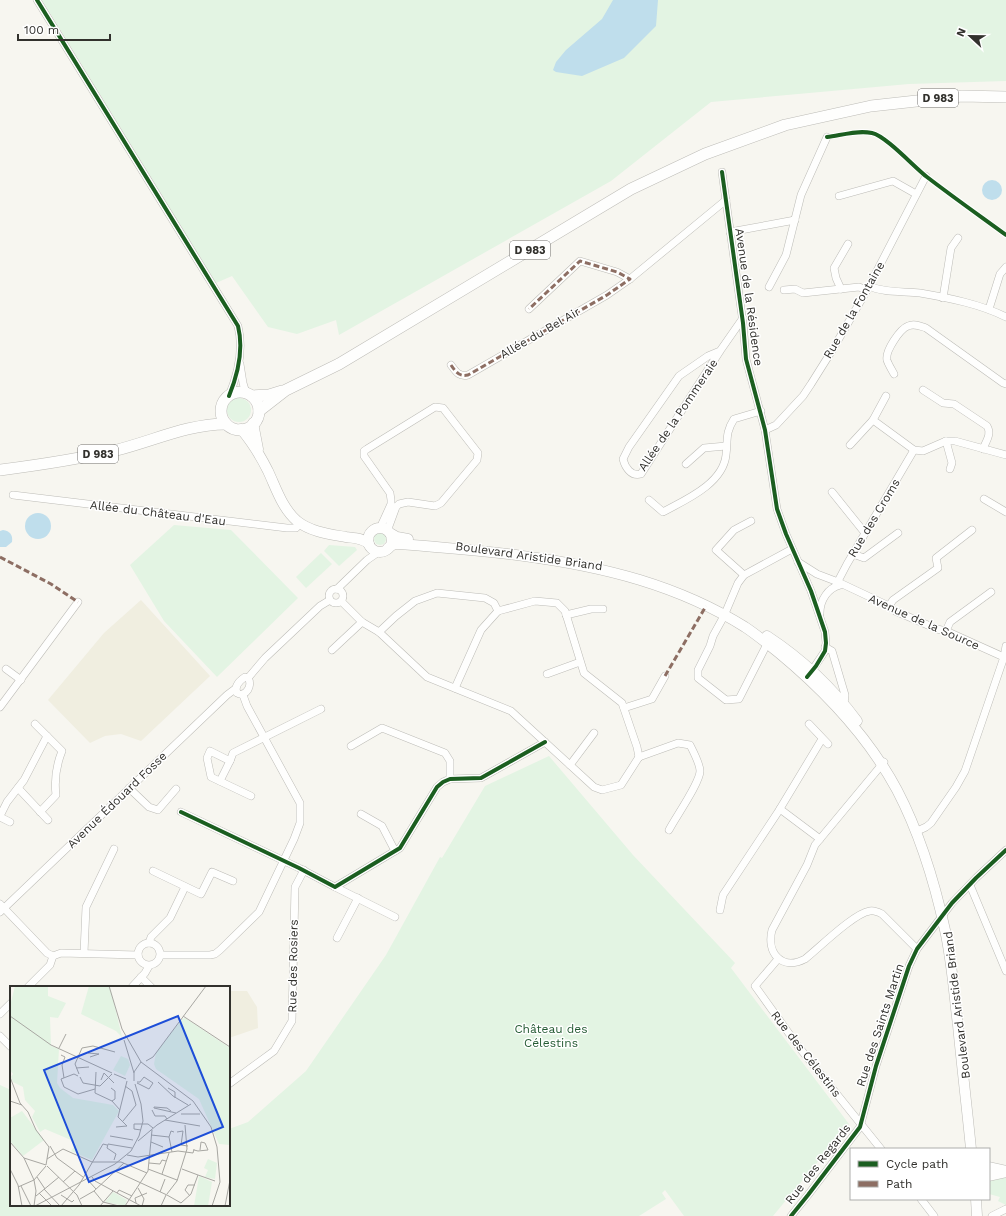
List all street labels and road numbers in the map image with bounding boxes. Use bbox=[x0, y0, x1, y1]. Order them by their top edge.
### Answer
road number: D 983 bbox=[918, 89, 958, 107]
street label: Avenue de la Résidence bbox=[732, 227, 766, 367]
road number: D 983 bbox=[510, 241, 550, 259]
street label: Rue de la Fontaine bbox=[821, 259, 888, 361]
street label: Allée du Bel Air bbox=[498, 304, 582, 362]
street label: Allée de la Pommeraie bbox=[635, 356, 721, 474]
road number: D 983 bbox=[78, 445, 118, 463]
street label: Rue des Croms bbox=[845, 476, 903, 560]
street label: Allée du Château d'Eau bbox=[89, 498, 227, 528]
street label: Boulevard Aristide Briand bbox=[455, 539, 603, 573]
street label: Avenue de la Source bbox=[866, 591, 982, 653]
street label: Avenue Édouard Fosse bbox=[64, 749, 170, 851]
street label: Rue des Rosiers bbox=[285, 919, 301, 1013]
street label: Boulevard Aristide Briand bbox=[941, 931, 973, 1079]
street label: Rue des Saints Martin bbox=[853, 962, 907, 1088]
street label: Rue des Célestins bbox=[768, 1008, 844, 1100]
street label: Rue des Regards bbox=[782, 1121, 854, 1207]

